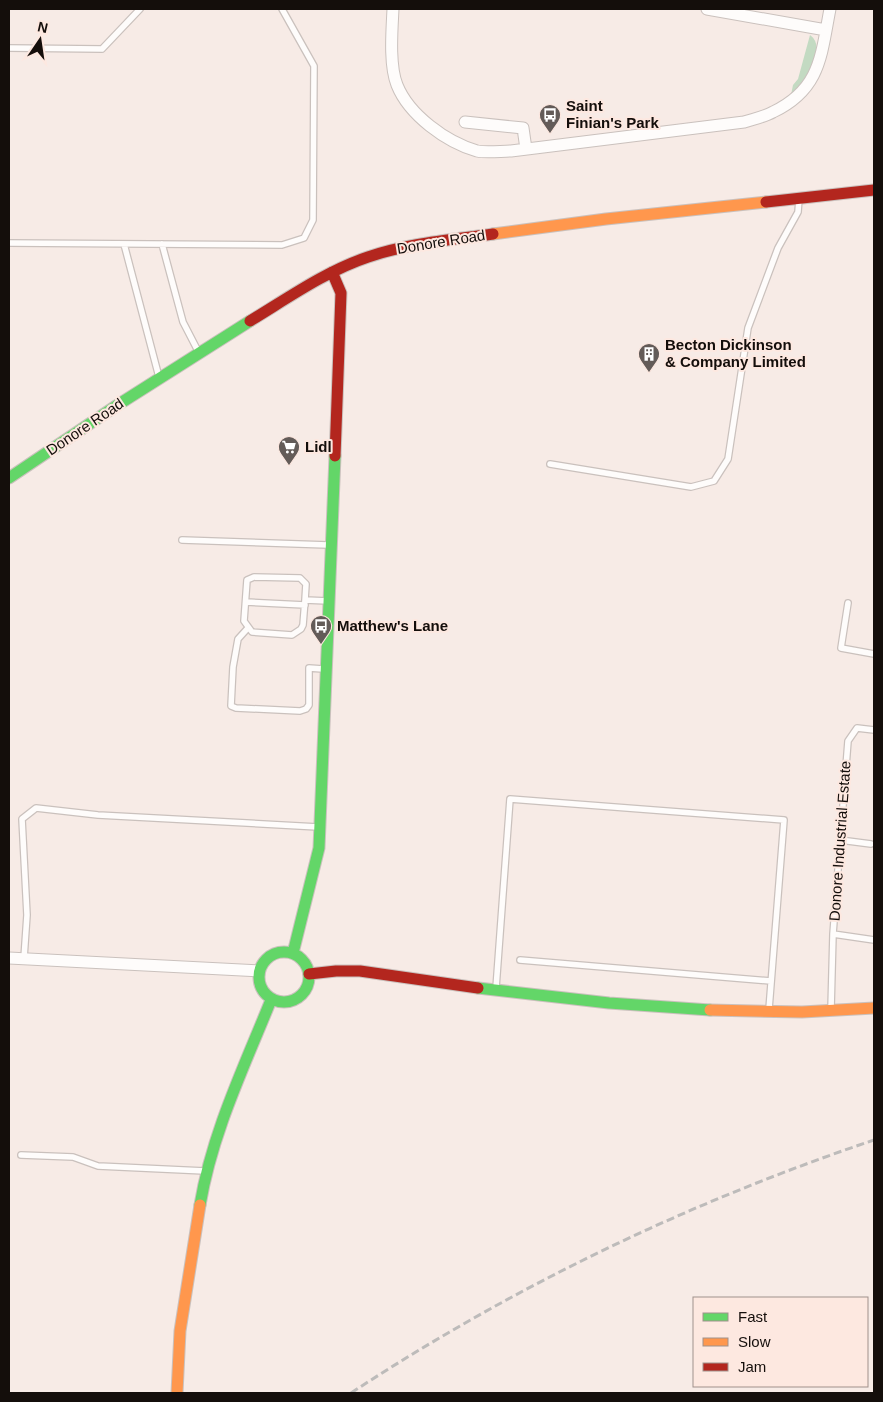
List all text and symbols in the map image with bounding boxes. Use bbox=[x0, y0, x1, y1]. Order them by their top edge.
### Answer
north arrow bbox=[15, 15, 65, 65]
text: N bbox=[36, 18, 50, 36]
place label: Saint Finian's Park bbox=[566, 97, 659, 131]
bus stop icon: Saint Finian's Park bbox=[538, 103, 562, 134]
street label: Donore Road bbox=[396, 226, 486, 257]
place label: Becton Dickinson & Company Limited bbox=[665, 336, 806, 370]
building icon: Becton Dickinson & Company Limited bbox=[637, 342, 661, 373]
street label: Donore Road bbox=[43, 395, 126, 459]
supermarket icon: Lidl bbox=[277, 435, 301, 466]
place label: Lidl bbox=[305, 438, 332, 455]
bus stop icon: Matthew's Lane bbox=[309, 614, 333, 645]
place label: Matthew's Lane bbox=[337, 617, 448, 634]
street label: Donore Industrial Estate bbox=[825, 760, 854, 922]
legend bbox=[693, 1297, 868, 1387]
text: Fast bbox=[738, 1308, 768, 1325]
text: Slow bbox=[738, 1333, 771, 1350]
text: Jam bbox=[738, 1358, 766, 1375]

